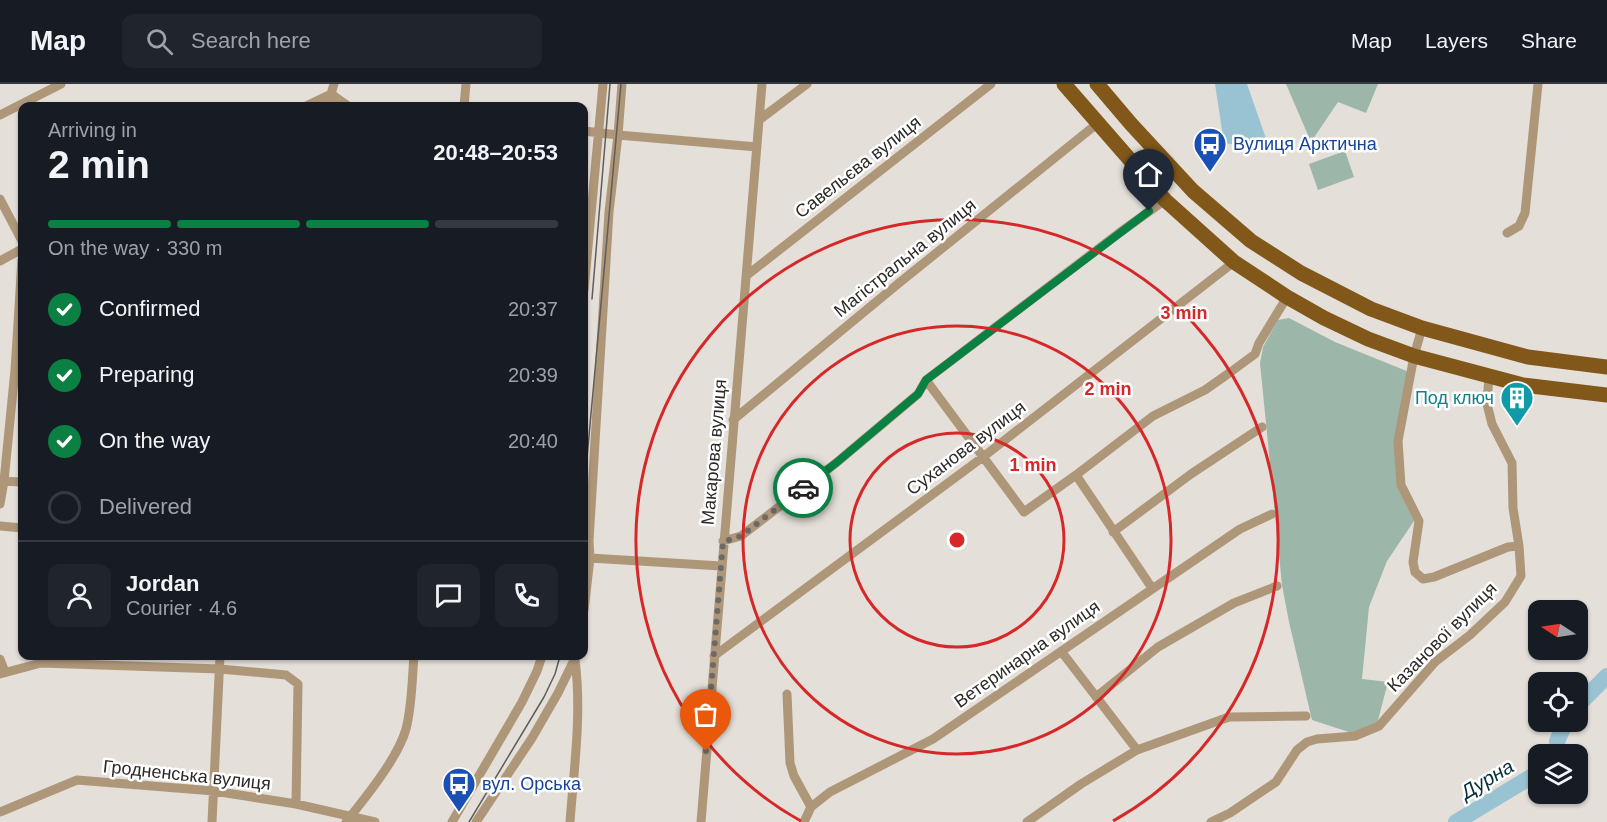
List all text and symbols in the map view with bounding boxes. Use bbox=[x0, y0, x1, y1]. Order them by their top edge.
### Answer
search box bbox=[122, 14, 542, 68]
text: Map bbox=[30, 25, 86, 56]
icon: search bbox=[143, 25, 176, 58]
text: Search here bbox=[191, 28, 311, 53]
text: Map bbox=[1351, 29, 1392, 52]
text: Layers bbox=[1425, 29, 1488, 52]
text: Share bbox=[1521, 29, 1577, 52]
street label: Савельєва вулиця bbox=[791, 112, 925, 222]
text: Arriving in bbox=[48, 119, 137, 141]
bus stop icon: Вулиця Арктична bbox=[1192, 126, 1228, 173]
place label: Вулиця Арктична bbox=[1233, 134, 1378, 154]
text: 20:48–20:53 bbox=[433, 140, 558, 165]
text: 2 min bbox=[48, 143, 150, 186]
pin bbox=[1123, 149, 1174, 211]
icon: home bbox=[1132, 158, 1165, 191]
street label: Магістральна вулиця bbox=[830, 195, 980, 321]
text: On the way · 330 m bbox=[48, 237, 223, 259]
icon: check bbox=[48, 293, 81, 326]
text: Confirmed bbox=[99, 296, 200, 321]
text: 20:37 bbox=[508, 298, 558, 320]
text: 3 min bbox=[1160, 303, 1208, 323]
icon: check bbox=[48, 359, 81, 392]
text: Preparing bbox=[99, 362, 194, 387]
text: 20:39 bbox=[508, 364, 558, 386]
street label: Макарова вулиця bbox=[698, 378, 730, 526]
text: 2 min bbox=[1084, 379, 1132, 399]
building icon: Под ключ bbox=[1499, 380, 1535, 427]
place label: Под ключ bbox=[1415, 388, 1494, 408]
street label: Суханова вулиця bbox=[903, 397, 1029, 499]
icon: check bbox=[48, 425, 81, 458]
text: On the way bbox=[99, 428, 210, 453]
text: 20:40 bbox=[508, 430, 558, 452]
text: 1 min bbox=[1009, 455, 1057, 475]
courier bbox=[773, 458, 833, 518]
icon: car bbox=[787, 472, 820, 505]
text: Delivered bbox=[99, 494, 192, 519]
centre of rings bbox=[947, 530, 967, 550]
button: person bbox=[48, 564, 111, 627]
button: chat bbox=[417, 564, 480, 627]
button: phone bbox=[495, 564, 558, 627]
text: Jordan bbox=[126, 571, 199, 596]
street label: Казанової вулиця bbox=[1383, 578, 1501, 696]
street label: Ветеринарна вулиця bbox=[950, 596, 1104, 712]
text: Courier · 4.6 bbox=[126, 597, 237, 619]
north arrow bbox=[1528, 600, 1588, 660]
map controls bbox=[1528, 600, 1588, 804]
button: locate bbox=[1528, 672, 1588, 732]
pin bbox=[680, 689, 731, 751]
icon: bag bbox=[689, 698, 722, 731]
button: layers bbox=[1528, 744, 1588, 804]
water label: Дурна bbox=[1455, 755, 1517, 804]
street label: Гродненська вулиця bbox=[102, 756, 272, 794]
bus stop icon: вул. Орська bbox=[441, 766, 477, 813]
place label: вул. Орська bbox=[482, 774, 582, 794]

